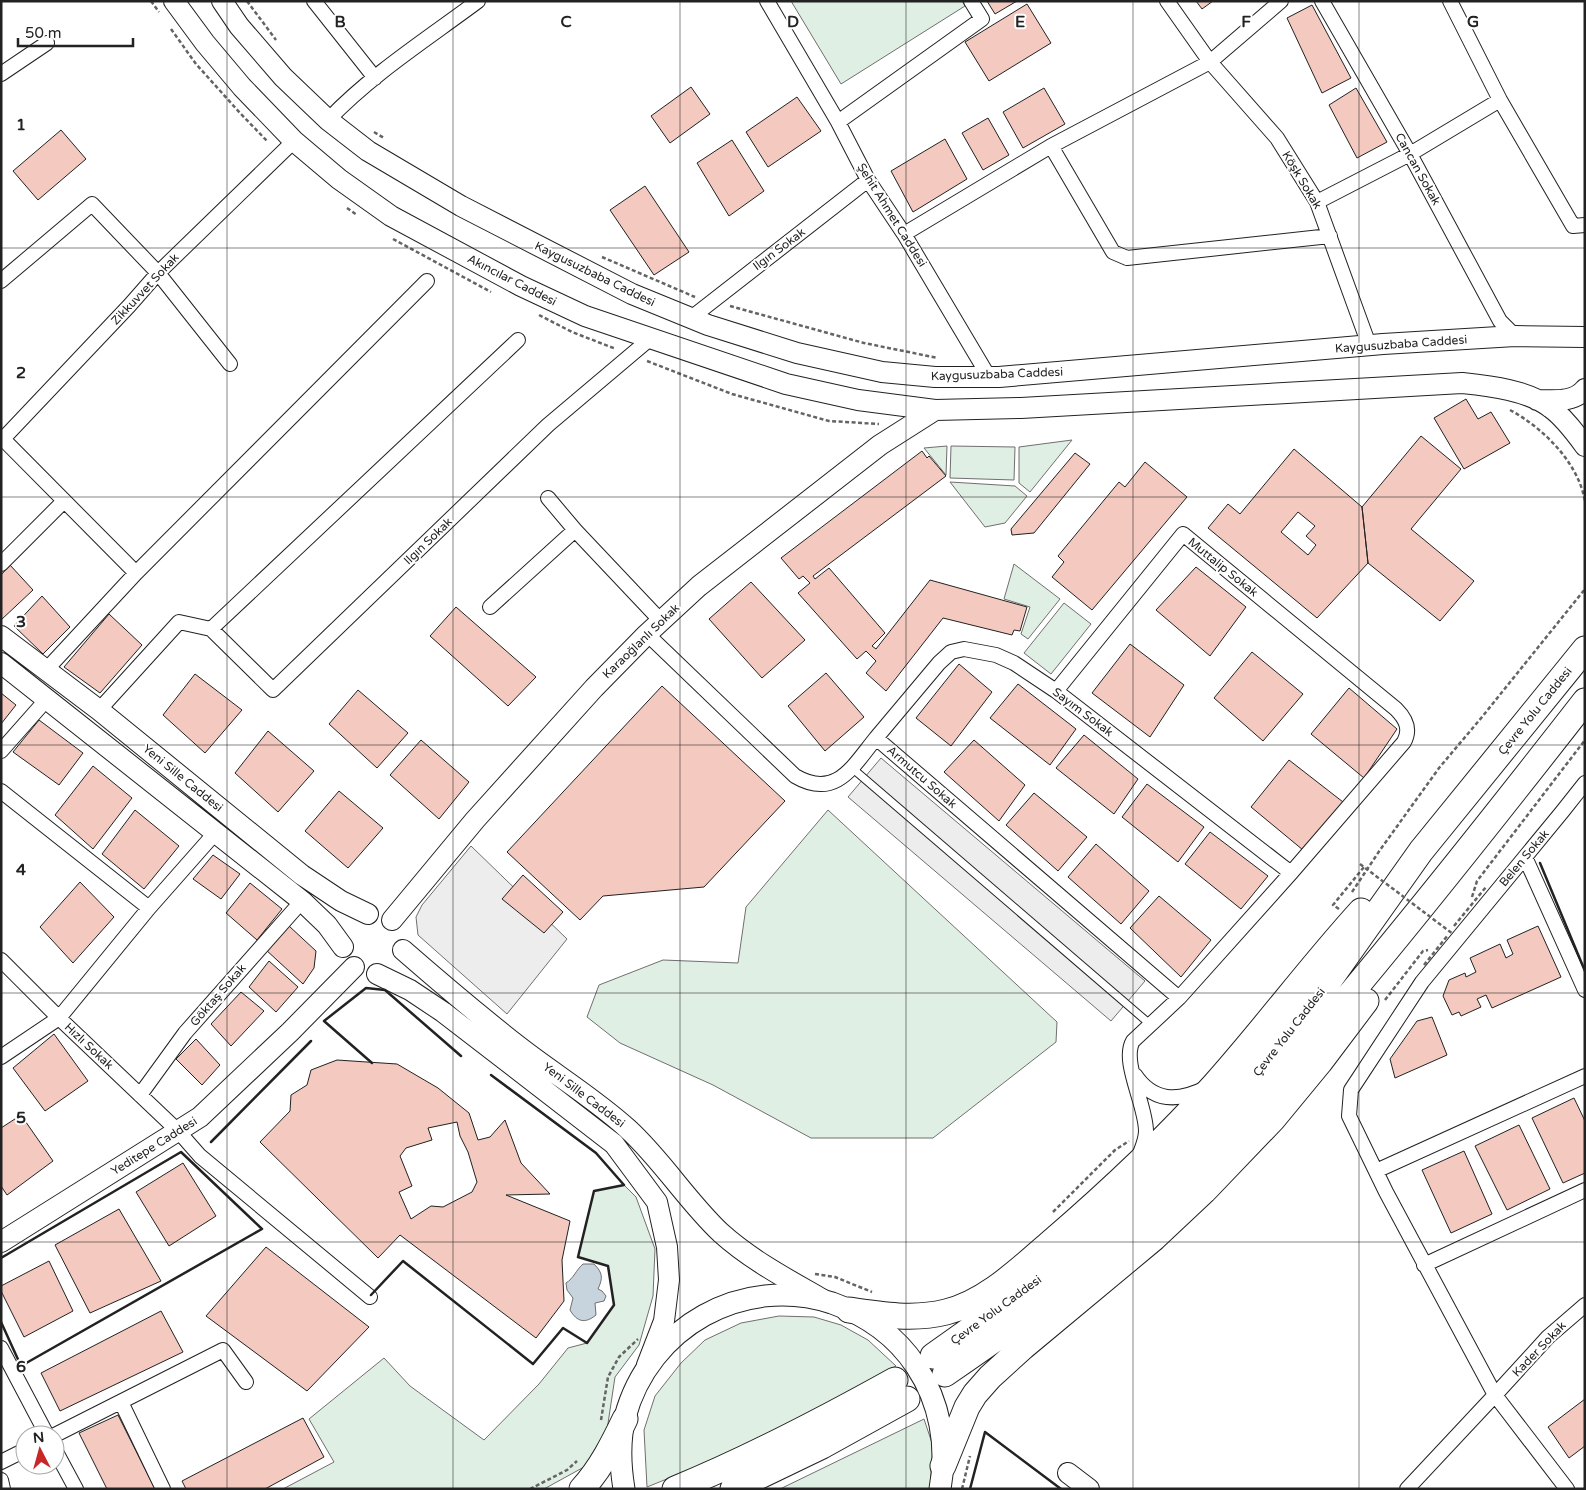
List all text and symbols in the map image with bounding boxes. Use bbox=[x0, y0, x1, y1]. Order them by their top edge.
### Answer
text: B bbox=[334, 12, 346, 32]
text: C bbox=[560, 12, 572, 32]
text: D bbox=[787, 12, 799, 32]
text: E bbox=[1015, 12, 1025, 32]
text: F bbox=[1241, 12, 1251, 32]
text: G bbox=[1467, 12, 1479, 32]
scale bar bbox=[18, 15, 132, 47]
text: 50 m bbox=[25, 24, 62, 42]
text: 1 bbox=[16, 115, 26, 135]
street label: Cancan Sokak bbox=[1392, 130, 1444, 208]
street label: Köşk Sokak bbox=[1279, 148, 1325, 212]
street label: Şehit Ahmet Caddesi bbox=[854, 161, 930, 269]
street label: Ilgın Sokak bbox=[750, 225, 808, 273]
street label: Kaygusuzbaba Caddesi bbox=[532, 239, 658, 309]
street label: Zikkuvvet Sokak bbox=[108, 250, 182, 328]
street label: Akıncılar Caddesi bbox=[465, 251, 559, 309]
street label: Kaygusuzbaba Caddesi bbox=[1334, 332, 1468, 356]
text: 2 bbox=[16, 363, 26, 383]
street label: Kaygusuzbaba Caddesi bbox=[931, 365, 1063, 383]
street label: Ilgın Sokak bbox=[401, 514, 455, 567]
street label: Muttalip Sokak bbox=[1185, 535, 1261, 600]
street label: Karaoğlanlı Sokak bbox=[600, 600, 683, 681]
text: 3 bbox=[16, 612, 26, 632]
street label: Çevre Yolu Caddesi bbox=[1495, 664, 1575, 758]
street label: Sayım Sokak bbox=[1050, 685, 1116, 740]
street label: Yeni Sille Caddesi bbox=[140, 741, 226, 815]
street label: Armutcu Sokak bbox=[884, 743, 960, 811]
street label: Belen Sokak bbox=[1496, 826, 1552, 889]
text: 4 bbox=[16, 860, 26, 880]
street label: Göktaş Sokak bbox=[187, 961, 249, 1029]
street label: Çevre Yolu Caddesi bbox=[1250, 985, 1328, 1079]
street label: Hızlı Sokak bbox=[62, 1020, 117, 1072]
street label: Yeni Sille Caddesi bbox=[540, 1060, 628, 1130]
text: 5 bbox=[16, 1108, 26, 1128]
street label: Yeditepe Caddesi bbox=[108, 1114, 200, 1178]
street label: Çevre Yolu Caddesi bbox=[948, 1272, 1044, 1348]
street label: Kader Sokak bbox=[1509, 1318, 1569, 1379]
text: 6 bbox=[16, 1357, 26, 1377]
north arrow bbox=[15, 1425, 65, 1475]
text: N bbox=[32, 1429, 45, 1447]

